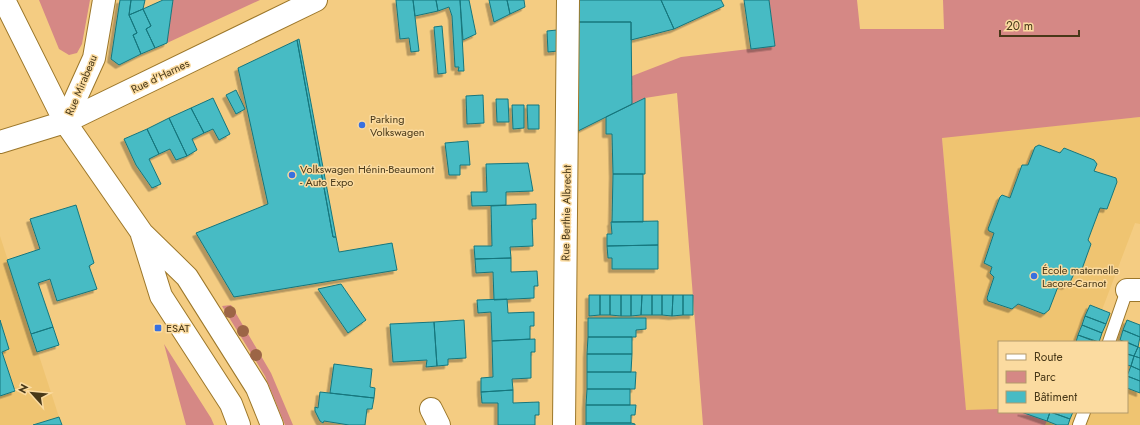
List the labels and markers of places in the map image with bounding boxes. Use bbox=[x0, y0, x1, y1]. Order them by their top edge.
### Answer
place label: Parking Volkswagen bbox=[370, 111, 425, 140]
marker: Parking Volkswagen bbox=[357, 120, 367, 130]
place label: Volkswagen Hénin-Beaumont - Auto Expo bbox=[300, 161, 434, 190]
marker: Volkswagen Hénin-Beaumont - Auto Expo bbox=[287, 170, 297, 180]
place label: École maternelle Lacore-Carnot bbox=[1042, 262, 1119, 291]
marker: École maternelle Lacore-Carnot bbox=[1029, 271, 1039, 281]
place label: ESAT bbox=[166, 320, 190, 336]
marker: ESAT bbox=[153, 323, 163, 333]

